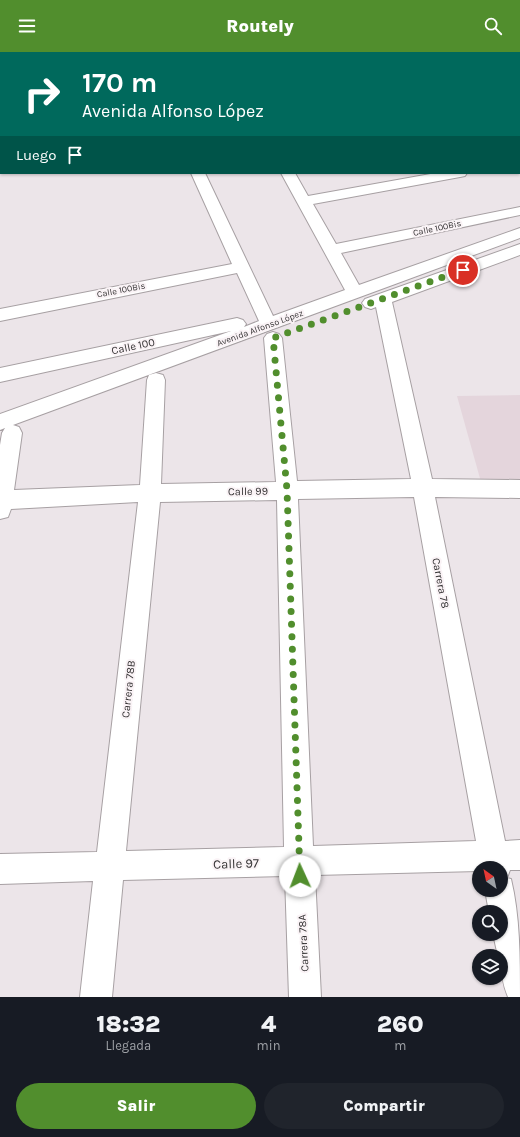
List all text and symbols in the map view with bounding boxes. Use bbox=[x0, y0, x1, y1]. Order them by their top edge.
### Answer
icon: menu bbox=[16, 15, 38, 37]
text: Routely bbox=[226, 15, 294, 37]
icon: search bbox=[482, 15, 504, 37]
text: 170 m bbox=[82, 66, 157, 99]
icon: right bbox=[16, 68, 68, 120]
text: Avenida Alfonso López bbox=[82, 100, 264, 122]
icon: arrive bbox=[64, 144, 86, 166]
text: Luego bbox=[16, 146, 56, 164]
street label: Calle 100Bis bbox=[412, 218, 462, 238]
pin bbox=[446, 253, 480, 287]
icon: arrive bbox=[452, 259, 474, 281]
street label: Calle 100Bis bbox=[96, 280, 146, 300]
street label: Avenida Alfonso López bbox=[216, 308, 304, 348]
street label: Calle 100 bbox=[110, 336, 156, 357]
street label: Calle 99 bbox=[228, 485, 268, 498]
street label: Carrera 78 bbox=[429, 557, 452, 610]
street label: Carrera 78B bbox=[119, 659, 138, 718]
street label: Calle 97 bbox=[213, 855, 259, 872]
position arrow bbox=[279, 855, 321, 897]
north arrow bbox=[472, 861, 508, 897]
map controls bbox=[472, 861, 508, 985]
button: search bbox=[472, 905, 508, 941]
street label: Carrera 78A bbox=[295, 913, 311, 972]
button: layers bbox=[472, 949, 508, 985]
text: 18:32 bbox=[96, 1010, 160, 1038]
text: 4 bbox=[261, 1010, 276, 1038]
text: 260 bbox=[377, 1010, 424, 1038]
text: Llegada bbox=[105, 1038, 151, 1053]
text: min bbox=[257, 1038, 281, 1053]
text: m bbox=[394, 1038, 406, 1053]
button: Salir bbox=[16, 1083, 256, 1129]
button: Compartir bbox=[264, 1083, 504, 1129]

